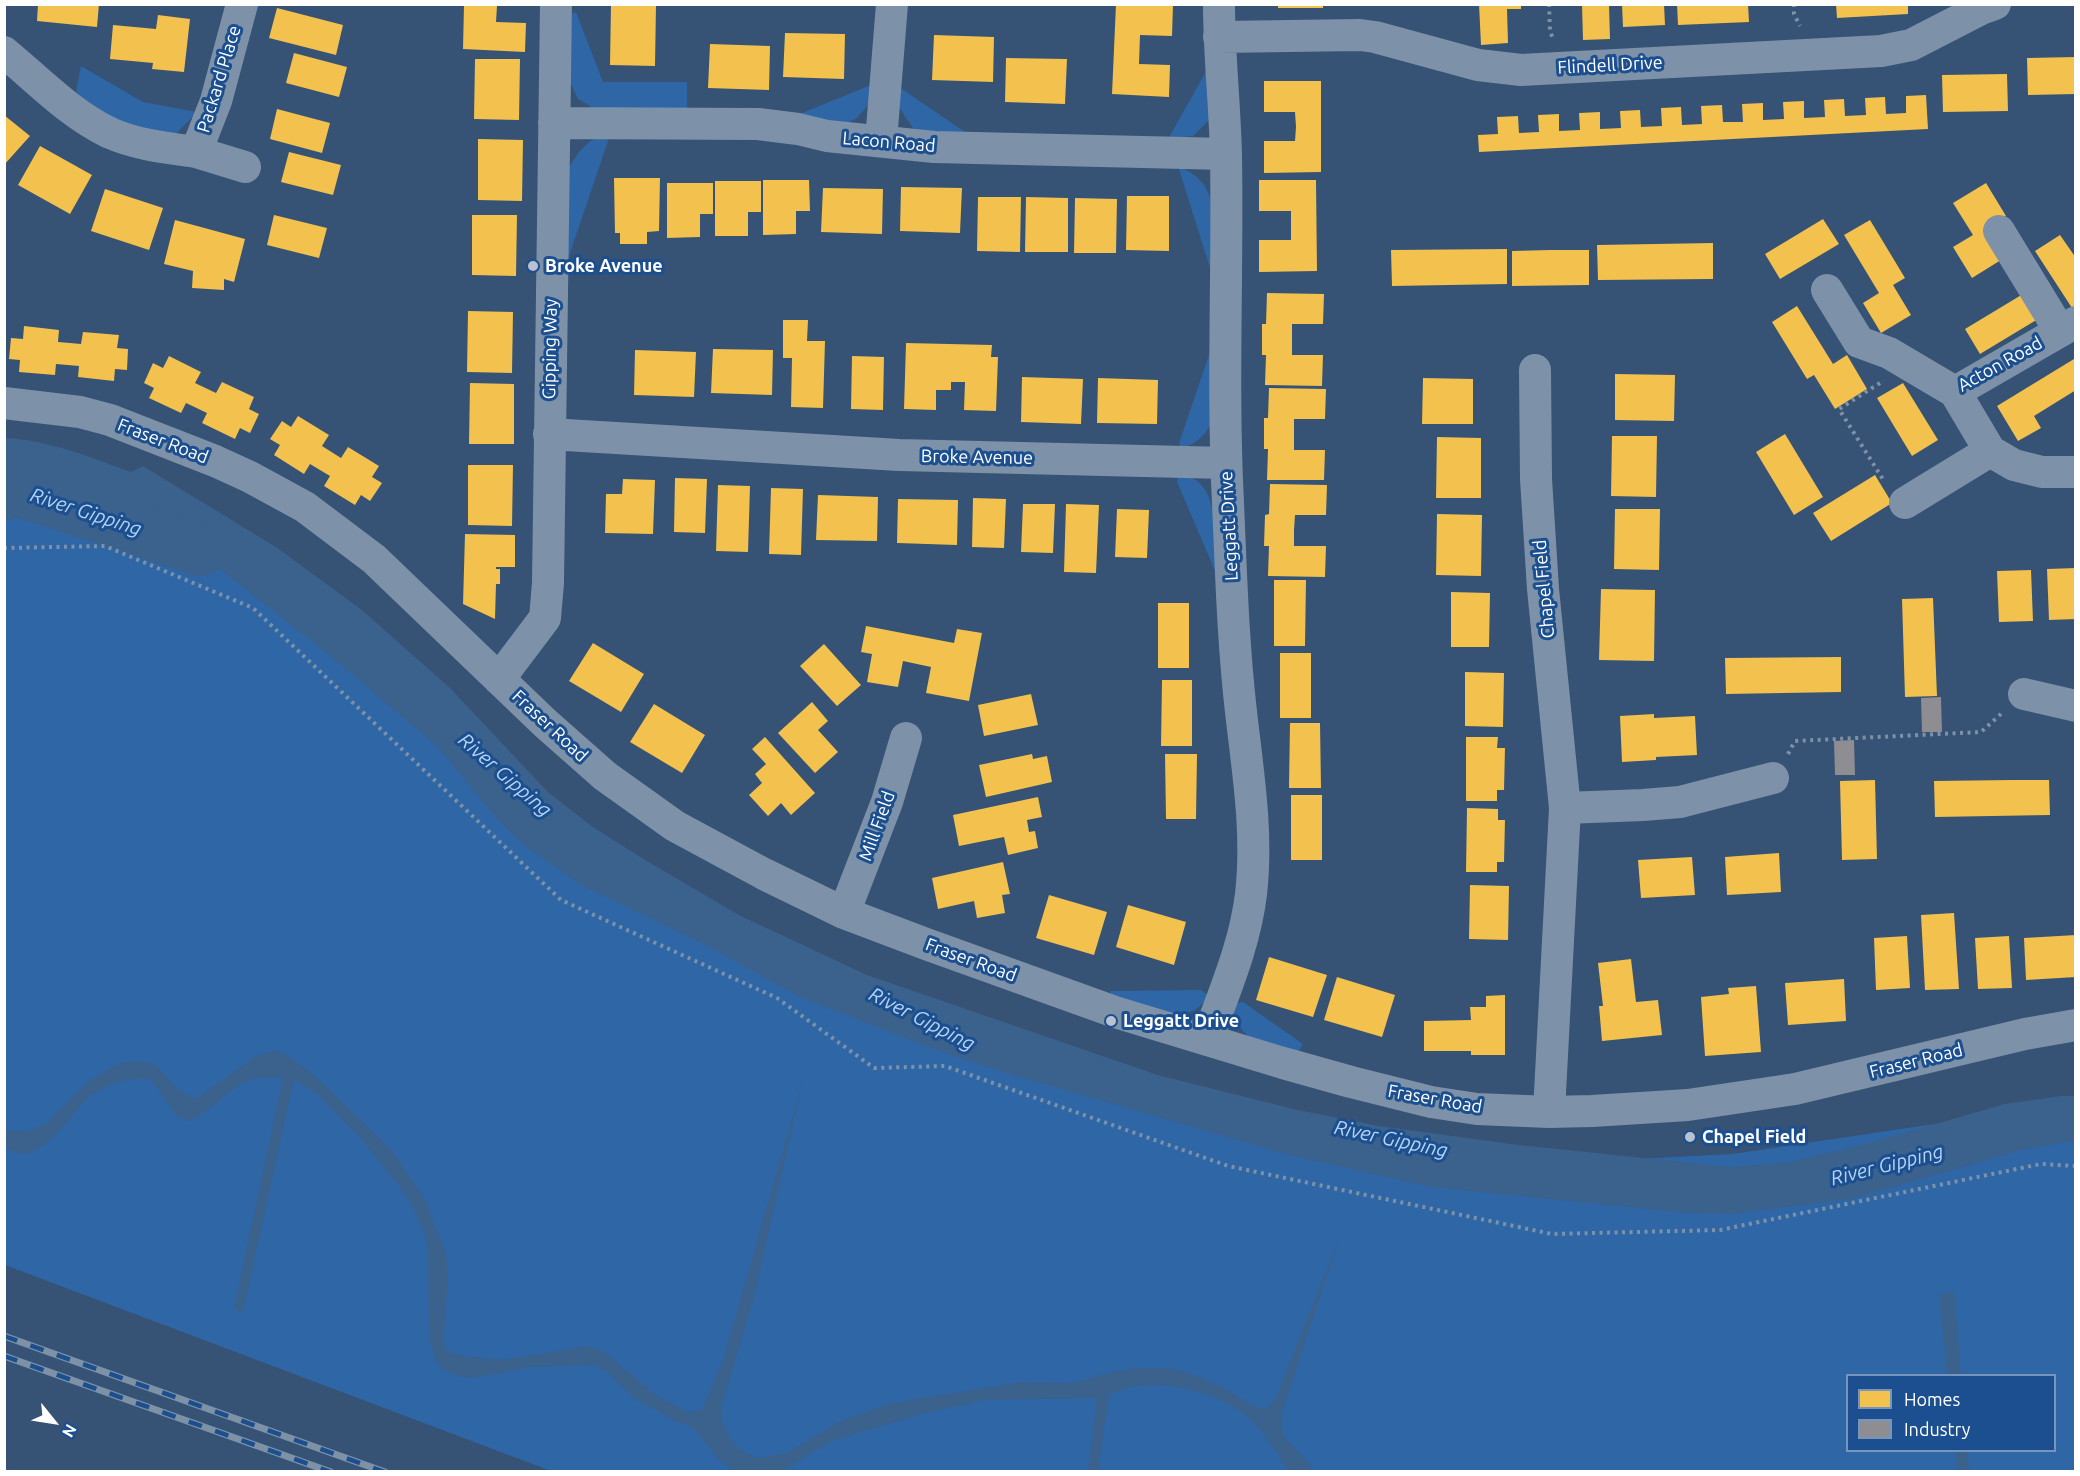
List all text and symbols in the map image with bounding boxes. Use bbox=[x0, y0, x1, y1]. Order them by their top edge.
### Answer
street label: Packard Place bbox=[192, 23, 246, 135]
street label: Flindell Drive bbox=[1557, 51, 1663, 79]
street label: Lacon Road bbox=[842, 127, 936, 157]
place label: Broke Avenue bbox=[545, 255, 663, 277]
marker: Broke Avenue bbox=[526, 259, 540, 273]
street label: Gipping Way bbox=[538, 298, 562, 400]
street label: Acton Road bbox=[1954, 332, 2046, 396]
street label: Fraser Road bbox=[115, 414, 211, 468]
street label: Broke Avenue bbox=[921, 445, 1033, 469]
street label: Leggatt Drive bbox=[1215, 471, 1243, 581]
water label: River Gipping bbox=[27, 483, 145, 541]
street label: Chapel Field bbox=[1529, 539, 1559, 639]
street label: Fraser Road bbox=[508, 686, 592, 766]
water label: River Gipping bbox=[454, 728, 556, 822]
street label: Mill Field bbox=[854, 788, 900, 864]
street label: Fraser Road bbox=[922, 934, 1020, 986]
water label: River Gipping bbox=[865, 982, 979, 1056]
place label: Leggatt Drive bbox=[1123, 1010, 1239, 1032]
marker: Leggatt Drive bbox=[1104, 1014, 1118, 1028]
street label: Fraser Road bbox=[1867, 1039, 1965, 1083]
street label: Fraser Road bbox=[1386, 1080, 1484, 1118]
water label: River Gipping bbox=[1332, 1115, 1450, 1163]
place label: Chapel Field bbox=[1702, 1126, 1806, 1148]
marker: Chapel Field bbox=[1683, 1130, 1697, 1144]
water label: River Gipping bbox=[1828, 1139, 1946, 1191]
legend bbox=[1846, 1374, 2056, 1452]
text: Homes bbox=[1904, 1389, 1960, 1409]
north arrow bbox=[24, 1392, 84, 1452]
text: Industry bbox=[1904, 1419, 1970, 1439]
text: N bbox=[59, 1421, 80, 1441]

